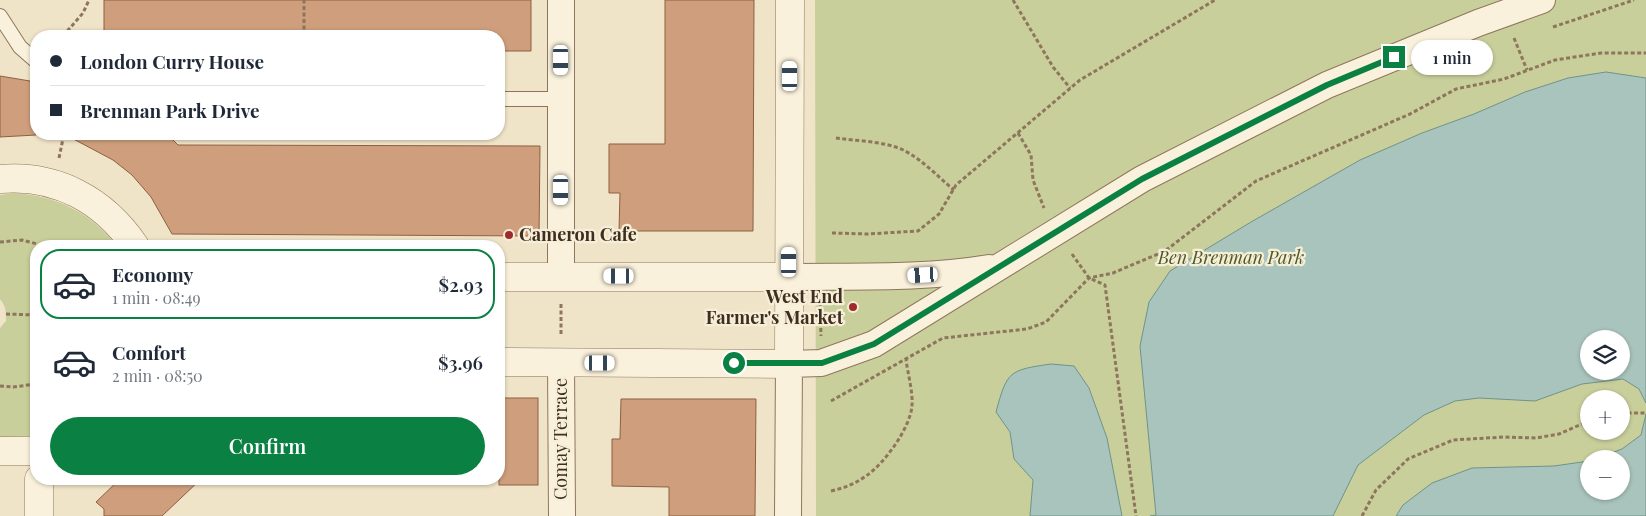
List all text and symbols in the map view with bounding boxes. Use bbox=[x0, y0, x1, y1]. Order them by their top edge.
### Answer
callout: 1 min bbox=[1412, 40, 1494, 74]
car bbox=[553, 45, 568, 75]
route end bbox=[1383, 46, 1405, 68]
text: 1 min bbox=[1433, 47, 1471, 68]
text: London Curry House bbox=[80, 48, 264, 74]
car bbox=[782, 61, 797, 91]
text: Brenman Park Drive bbox=[80, 97, 260, 123]
car bbox=[553, 175, 568, 205]
place label: Cameron Cafe bbox=[519, 222, 637, 246]
marker: Cameron Cafe bbox=[503, 229, 515, 241]
park label: Ben Brenman Park bbox=[1157, 245, 1304, 269]
car bbox=[781, 247, 796, 277]
text: Economy bbox=[112, 261, 193, 287]
icon: car bbox=[52, 262, 97, 307]
car bbox=[907, 267, 938, 283]
car bbox=[604, 269, 634, 284]
text: $2.93 bbox=[439, 271, 483, 297]
place label: West End Farmer's Market bbox=[706, 284, 844, 329]
text: 1 min · 08:49 bbox=[112, 287, 201, 308]
marker: West End Farmer's Market bbox=[847, 301, 859, 313]
map controls bbox=[1580, 330, 1630, 500]
button: layers bbox=[1580, 330, 1630, 380]
text: Comfort bbox=[112, 339, 186, 365]
icon: car bbox=[52, 340, 97, 385]
text: $3.96 bbox=[438, 349, 483, 375]
route start bbox=[723, 352, 745, 374]
car bbox=[585, 356, 615, 371]
text: 2 min · 08:50 bbox=[112, 365, 203, 386]
street label: Comay Terrace bbox=[548, 378, 572, 500]
button: + bbox=[1580, 390, 1630, 440]
button: Confirm bbox=[50, 417, 485, 475]
button: − bbox=[1580, 450, 1630, 500]

